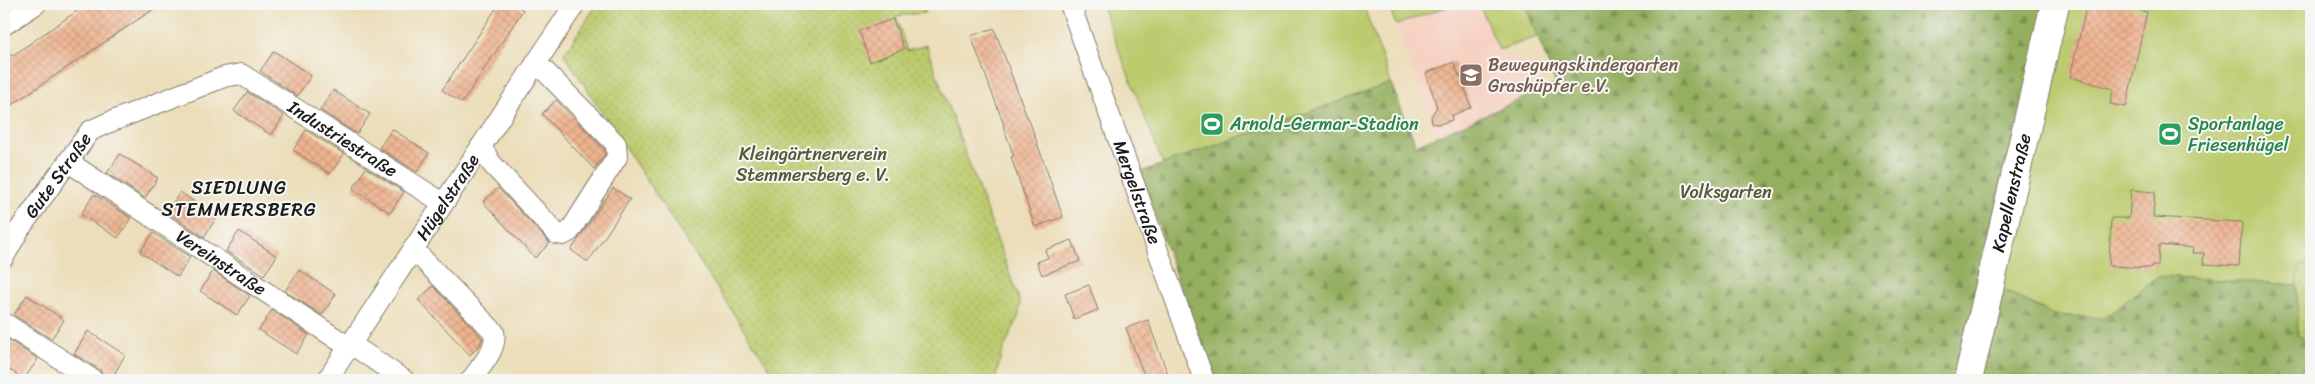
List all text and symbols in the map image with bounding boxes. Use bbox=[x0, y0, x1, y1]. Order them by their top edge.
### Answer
place label: Bewegungskindergarten Grashüpfer e.V. bbox=[1488, 49, 1679, 102]
school or university icon: Bewegungskindergarten Grashüpfer e.V. bbox=[1458, 62, 1484, 88]
street label: Industriestraße bbox=[280, 91, 404, 186]
place label: Arnold-Germar-Stadion bbox=[1229, 108, 1419, 140]
place label: Sportanlage Friesenhügel bbox=[2188, 108, 2290, 161]
sports icon: Arnold-Germar-Stadion bbox=[1199, 111, 1225, 137]
sports icon: Sportanlage Friesenhügel bbox=[2157, 121, 2183, 147]
street label: Gute Straße bbox=[16, 126, 100, 225]
street label: Kapellenstraße bbox=[1982, 130, 2041, 256]
street label: Mergelstraße bbox=[1104, 136, 1171, 249]
park label: Kleingärtnerverein Stemmersberg e. V. bbox=[736, 138, 890, 191]
street label: Hügelstraße bbox=[407, 147, 488, 247]
district label: SIEDLUNG STEMMERSBERG bbox=[161, 171, 317, 226]
park label: Volksgarten bbox=[1680, 176, 1772, 208]
street label: Vereinstraße bbox=[169, 221, 273, 304]

